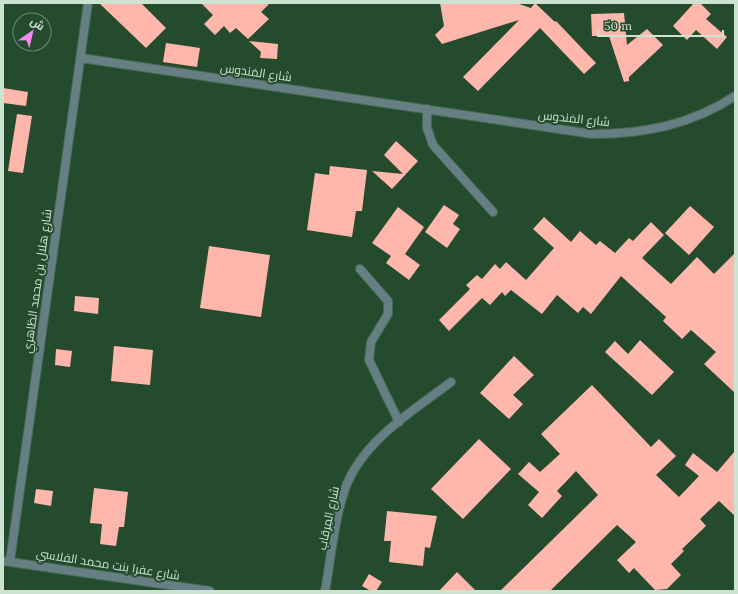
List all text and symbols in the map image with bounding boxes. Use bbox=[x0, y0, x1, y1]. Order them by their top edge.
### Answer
north arrow bbox=[12, 12, 52, 52]
scale bar bbox=[598, 12, 723, 38]
text: ش bbox=[28, 14, 47, 33]
text: 50 m bbox=[604, 18, 632, 33]
street label: شارع المَندوس bbox=[219, 60, 293, 85]
street label: شارع المَندوس bbox=[537, 107, 611, 130]
street label: شارع هلال بن محمد الظاهري bbox=[19, 208, 58, 354]
street label: شارع المِرقاب bbox=[314, 485, 343, 552]
street label: شارع عفرا بنت محمد الفلاسي bbox=[35, 545, 181, 586]

